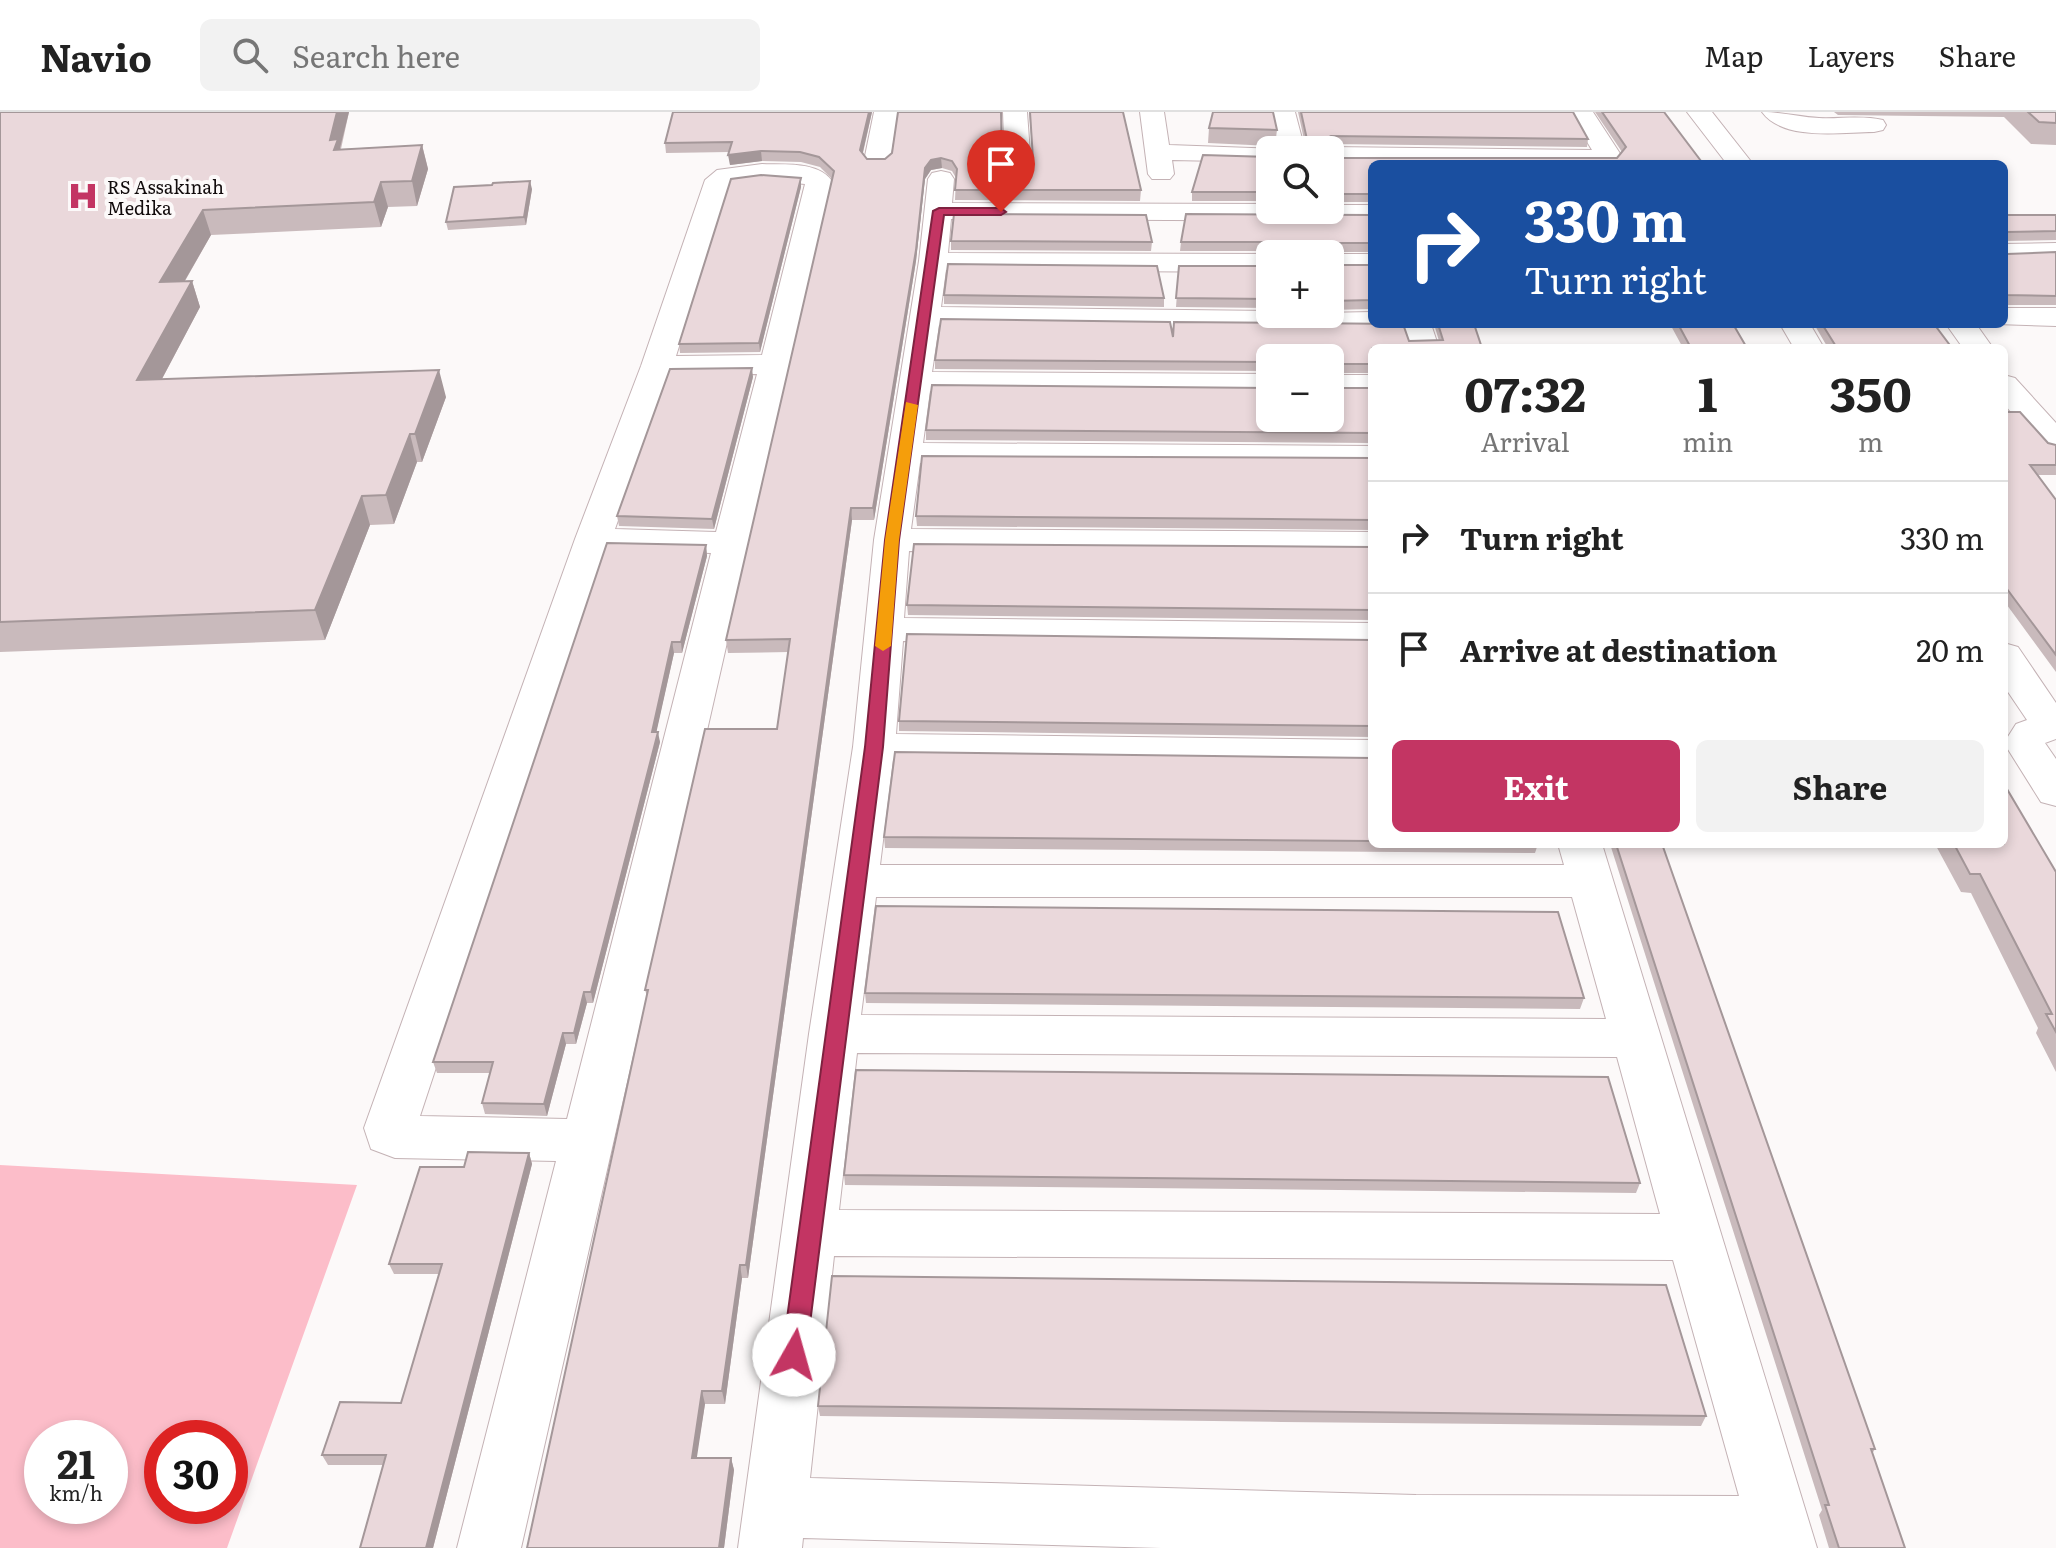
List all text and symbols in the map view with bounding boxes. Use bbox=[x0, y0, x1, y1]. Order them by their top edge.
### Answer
search box bbox=[200, 19, 760, 91]
text: Navio bbox=[40, 27, 152, 84]
icon: search bbox=[228, 33, 272, 77]
text: Search here bbox=[292, 33, 460, 77]
text: Map bbox=[1704, 34, 1763, 76]
text: Layers bbox=[1807, 34, 1894, 76]
text: Share bbox=[1938, 34, 2016, 76]
pin bbox=[967, 130, 1035, 212]
map controls bbox=[1256, 136, 1344, 432]
button: search bbox=[1256, 136, 1344, 224]
icon: arrive bbox=[979, 142, 1023, 186]
place label: RS Assakinah Medika bbox=[107, 173, 224, 221]
text: 330 m bbox=[1524, 176, 1687, 259]
hospital icon: RS Assakinah Medika bbox=[66, 179, 100, 213]
icon: right bbox=[1392, 192, 1496, 296]
button: + bbox=[1256, 240, 1344, 328]
text: Turn right bbox=[1524, 252, 1707, 305]
button: − bbox=[1256, 344, 1344, 432]
text: 07:32 bbox=[1464, 356, 1586, 427]
text: 1 bbox=[1698, 356, 1718, 427]
text: 350 bbox=[1830, 356, 1912, 427]
text: Arrival bbox=[1481, 421, 1569, 460]
text: min bbox=[1682, 421, 1733, 460]
text: m bbox=[1858, 421, 1883, 460]
icon: right bbox=[1392, 515, 1436, 559]
text: Turn right bbox=[1460, 515, 1624, 559]
text: 330 m bbox=[1900, 515, 1984, 559]
icon: arrive bbox=[1392, 627, 1436, 671]
text: Arrive at destination bbox=[1460, 627, 1777, 671]
text: 20 m bbox=[1916, 627, 1984, 671]
button: Exit bbox=[1392, 740, 1680, 832]
button: Share bbox=[1696, 740, 1984, 832]
position arrow bbox=[752, 1313, 836, 1397]
speed limit sign: 30 bbox=[144, 1420, 248, 1524]
text: 21 bbox=[57, 1432, 95, 1491]
text: km/h bbox=[49, 1477, 103, 1507]

